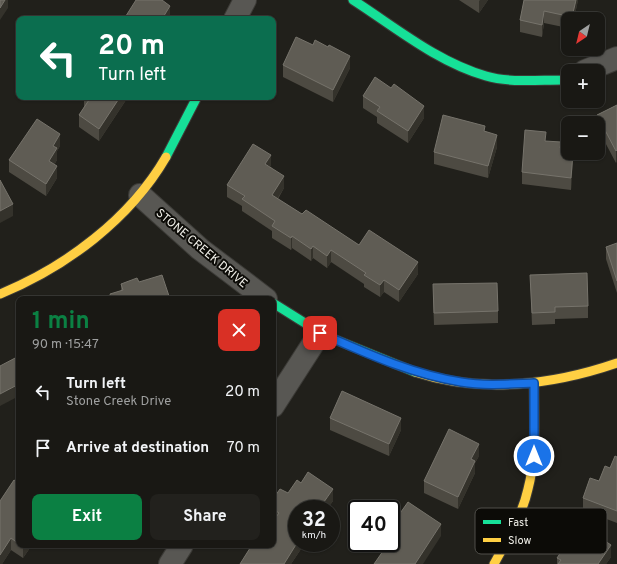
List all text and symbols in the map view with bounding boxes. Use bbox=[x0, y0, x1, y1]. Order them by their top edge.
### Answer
north arrow bbox=[561, 12, 605, 56]
map controls bbox=[561, 12, 605, 160]
text: 20 m bbox=[98, 29, 165, 65]
icon: left bbox=[32, 32, 84, 84]
text: Turn left bbox=[98, 64, 166, 87]
button: + bbox=[561, 64, 605, 108]
button: − bbox=[561, 116, 605, 160]
street label: STONE CREEK DRIVE bbox=[152, 206, 251, 292]
text: 1 min bbox=[32, 307, 90, 337]
button: close bbox=[218, 309, 260, 351]
pin bbox=[303, 316, 337, 350]
icon: arrive bbox=[309, 322, 331, 344]
text: 90 m · 15:47 bbox=[32, 337, 99, 353]
text: Turn left bbox=[66, 375, 126, 394]
icon: left bbox=[32, 381, 54, 403]
text: 20 m bbox=[225, 383, 260, 402]
text: Stone Creek Drive bbox=[66, 394, 171, 410]
position arrow bbox=[513, 435, 555, 477]
icon: arrive bbox=[32, 437, 54, 459]
text: Arrive at destination bbox=[66, 439, 209, 458]
text: 70 m bbox=[227, 439, 260, 458]
button: Exit bbox=[32, 494, 142, 540]
button: Share bbox=[150, 494, 260, 540]
speed limit sign: 40 bbox=[348, 500, 400, 552]
text: 32 bbox=[302, 508, 326, 534]
legend bbox=[475, 508, 607, 554]
text: Fast bbox=[508, 516, 528, 530]
text: km/h bbox=[302, 529, 326, 542]
text: Slow bbox=[508, 534, 531, 548]

